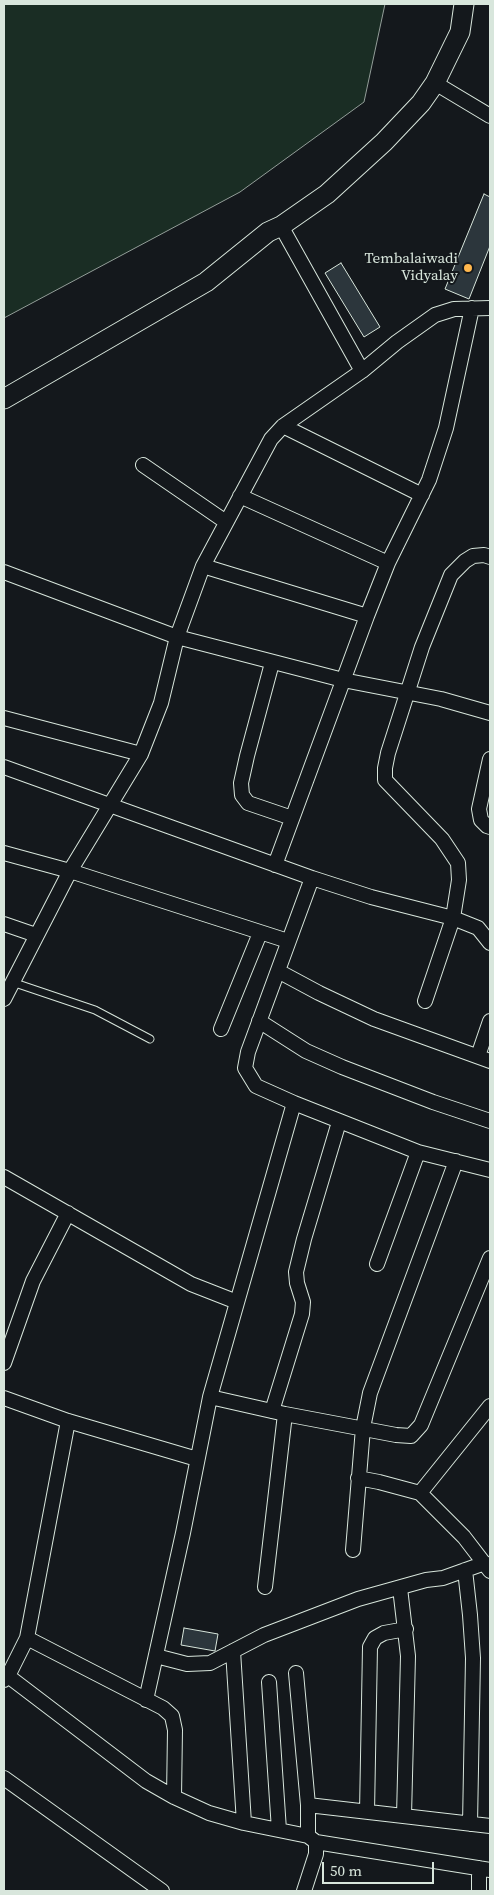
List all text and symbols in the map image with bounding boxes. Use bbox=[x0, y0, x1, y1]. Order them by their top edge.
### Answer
place label: Tembalaiwadi Vidyalay bbox=[365, 250, 458, 285]
marker: Tembalaiwadi Vidyalay bbox=[462, 262, 474, 274]
scale bar bbox=[324, 1852, 436, 1884]
text: 50 m bbox=[330, 1860, 362, 1881]

